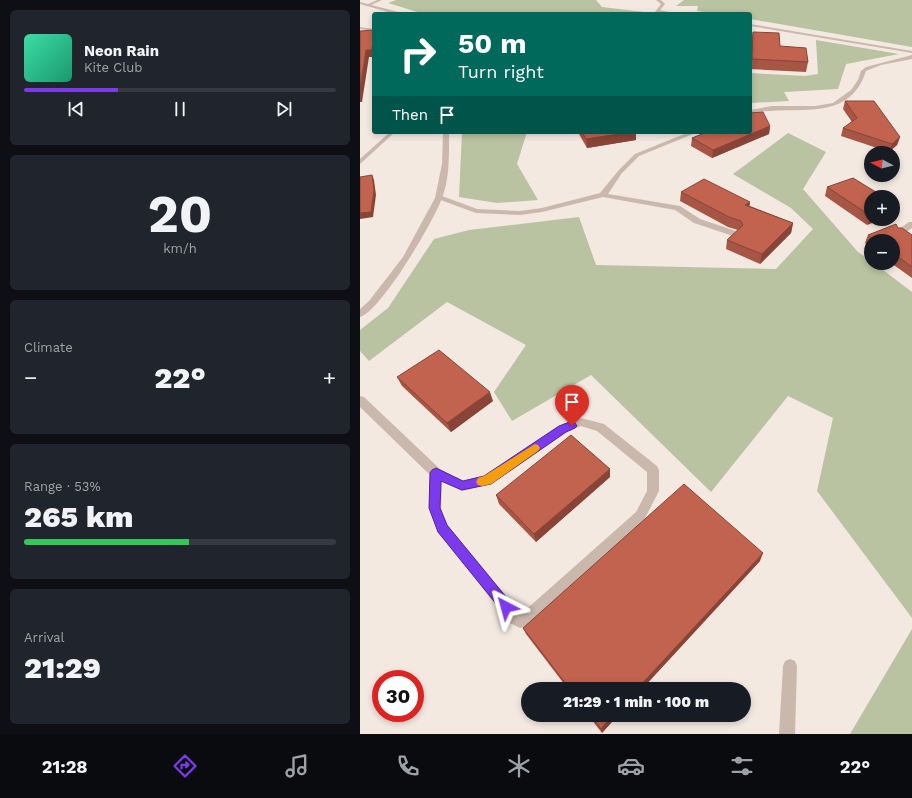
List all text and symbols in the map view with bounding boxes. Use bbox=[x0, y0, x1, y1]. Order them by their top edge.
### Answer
text: 50 m bbox=[458, 27, 527, 60]
icon: right bbox=[392, 28, 444, 80]
text: Neon Rain bbox=[84, 42, 159, 60]
text: Kite Club bbox=[84, 60, 142, 75]
text: Turn right bbox=[458, 61, 544, 82]
icon: previous bbox=[65, 98, 87, 120]
icon: pause bbox=[169, 98, 191, 120]
icon: next bbox=[273, 98, 295, 120]
icon: arrive bbox=[436, 104, 458, 126]
text: Then bbox=[392, 106, 428, 124]
north arrow bbox=[864, 146, 900, 182]
map controls bbox=[864, 146, 900, 270]
text: 20 bbox=[148, 184, 212, 245]
button: + bbox=[864, 190, 900, 226]
button: − bbox=[864, 234, 900, 270]
text: km/h bbox=[163, 241, 197, 256]
text: Climate bbox=[24, 340, 73, 355]
text: 22° bbox=[154, 360, 206, 395]
text: − bbox=[24, 365, 37, 390]
text: + bbox=[323, 365, 336, 390]
pin bbox=[555, 385, 589, 426]
icon: arrive bbox=[561, 391, 583, 413]
text: Range · 53% bbox=[24, 479, 101, 494]
text: 265 km bbox=[24, 499, 133, 534]
position arrow bbox=[485, 586, 527, 628]
text: Arrival bbox=[24, 630, 65, 645]
text: 21:29 bbox=[24, 650, 101, 685]
speed limit sign: 30 bbox=[372, 670, 424, 722]
text: 21:29 · 1 min · 100 m bbox=[563, 693, 709, 711]
icon: directions bbox=[171, 752, 199, 780]
icon: music bbox=[283, 752, 311, 780]
icon: phone bbox=[394, 752, 422, 780]
icon: climate bbox=[505, 752, 533, 780]
icon: car bbox=[617, 752, 645, 780]
icon: filters bbox=[728, 752, 756, 780]
text: 21:28 bbox=[42, 756, 88, 777]
text: 22° bbox=[840, 756, 870, 777]

